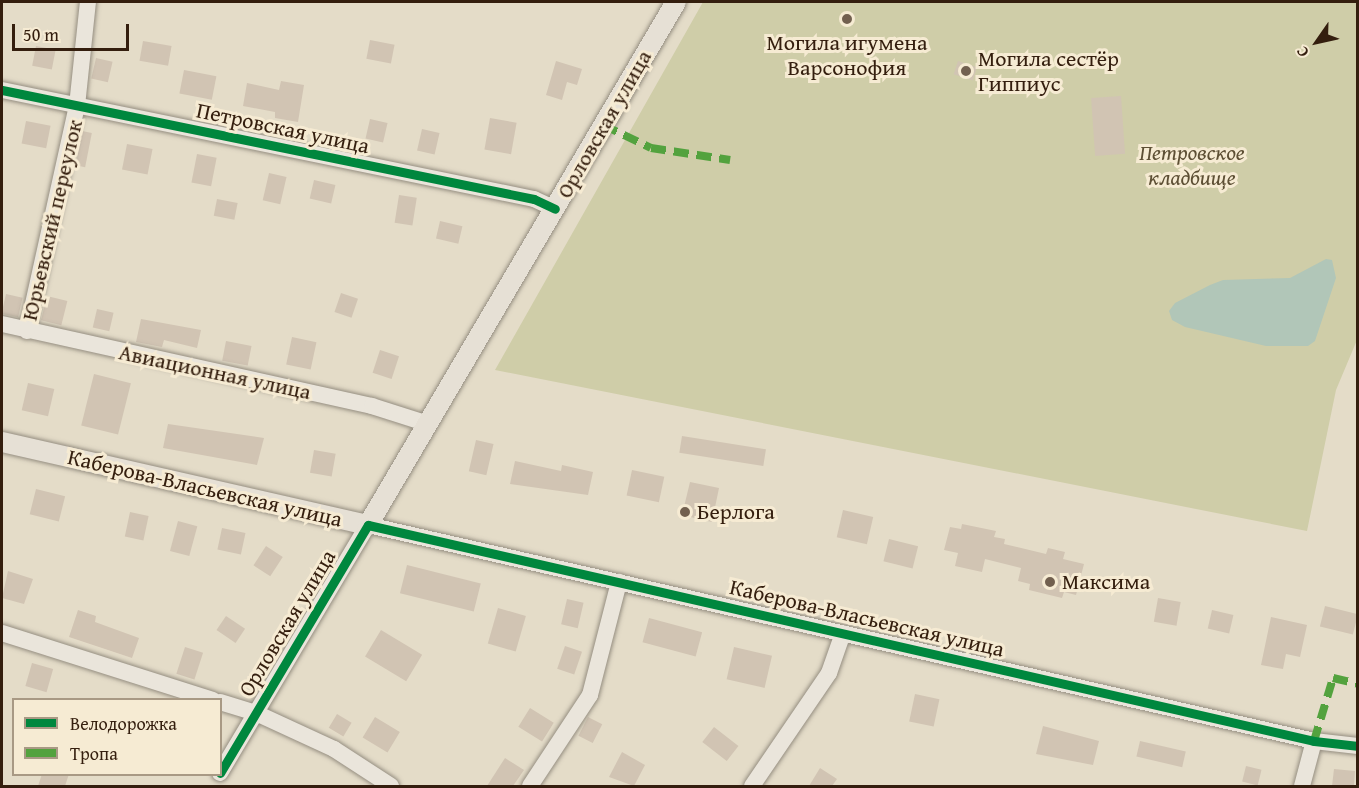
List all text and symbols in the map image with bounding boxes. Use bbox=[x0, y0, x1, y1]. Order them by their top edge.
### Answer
scale bar bbox=[15, 12, 132, 50]
marker: Могила игумена Варсонофия bbox=[840, 12, 854, 26]
north arrow bbox=[1287, 12, 1347, 72]
text: 50 m bbox=[23, 21, 59, 48]
place label: Могила игумена Варсонофия bbox=[766, 29, 928, 80]
text: С bbox=[1290, 42, 1315, 63]
street label: Орловская улица bbox=[551, 45, 657, 203]
place label: Могила сестёр Гиппиус bbox=[978, 45, 1119, 96]
marker: Могила сестёр Гиппиус bbox=[959, 64, 973, 78]
street label: Петровская улица bbox=[194, 97, 372, 159]
street label: Юрьевский переулок bbox=[16, 117, 88, 323]
park label: Петровское кладбище bbox=[1139, 139, 1245, 190]
street label: Авиационная улица bbox=[116, 339, 314, 405]
street label: Каберова-Власьевская улица bbox=[65, 444, 345, 532]
place label: Берлога bbox=[697, 499, 775, 525]
marker: Берлога bbox=[678, 505, 692, 519]
street label: Орловская улица bbox=[233, 545, 341, 701]
place label: Максима bbox=[1062, 569, 1150, 595]
street label: Каберова-Власьевская улица bbox=[727, 574, 1007, 662]
marker: Максима bbox=[1043, 575, 1057, 589]
legend bbox=[12, 698, 222, 776]
text: Велодорожка bbox=[70, 710, 177, 737]
text: Тропа bbox=[70, 740, 118, 767]

